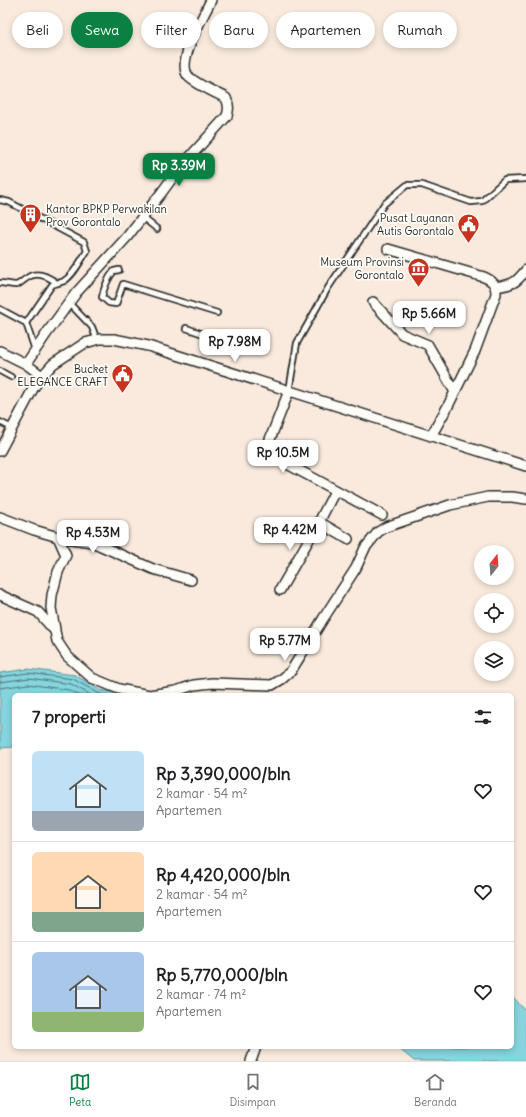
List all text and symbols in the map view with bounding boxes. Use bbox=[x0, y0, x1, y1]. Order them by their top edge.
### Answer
chip: Beli bbox=[12, 12, 63, 48]
chip: Sewa bbox=[71, 12, 133, 48]
chip: Filter bbox=[141, 12, 201, 48]
chip: Baru bbox=[209, 12, 268, 48]
chip: Apartemen bbox=[276, 12, 375, 48]
chip: Rumah bbox=[383, 12, 457, 48]
pin: Rp 3.39M bbox=[138, 153, 220, 187]
text: Rp 3.39M bbox=[152, 157, 206, 174]
building icon: Kantor BPKP Perwakilan Prov Gorontalo bbox=[17, 202, 43, 235]
place label: Kantor BPKP Perwakilan Prov Gorontalo bbox=[46, 202, 167, 229]
place label: Pusat Layanan Autis Gorontalo bbox=[377, 211, 454, 238]
public building icon: Pusat Layanan Autis Gorontalo bbox=[456, 211, 482, 244]
place label: Museum Provinsi Gorontalo bbox=[320, 255, 404, 282]
museum icon: Museum Provinsi Gorontalo bbox=[406, 255, 432, 288]
pin: Rp 5.66M bbox=[388, 301, 470, 335]
text: Rp 5.66M bbox=[402, 305, 456, 322]
pin: Rp 7.98M bbox=[194, 329, 276, 363]
text: Rp 7.98M bbox=[208, 333, 262, 350]
place label: Bucket ELEGANCE CRAFT bbox=[17, 362, 108, 389]
public building icon: Bucket ELEGANCE CRAFT bbox=[110, 362, 136, 395]
pin: Rp 10.5M bbox=[242, 440, 324, 474]
text: Rp 10.5M bbox=[256, 444, 310, 461]
pin: Rp 4.42M bbox=[249, 517, 331, 551]
pin: Rp 4.53M bbox=[52, 520, 134, 554]
text: Rp 4.42M bbox=[263, 521, 317, 538]
text: Rp 4.53M bbox=[66, 524, 120, 541]
north arrow bbox=[474, 545, 514, 585]
map controls bbox=[474, 545, 514, 681]
button: locate bbox=[474, 593, 514, 633]
pin: Rp 5.77M bbox=[244, 628, 326, 662]
text: Rp 5.77M bbox=[259, 632, 311, 649]
button: layers bbox=[474, 641, 514, 681]
text: 7 properti bbox=[32, 706, 106, 728]
icon: filters bbox=[472, 706, 494, 728]
text: Rp 3,390,000/bln bbox=[156, 763, 291, 785]
icon: home bbox=[64, 767, 112, 815]
icon: heart bbox=[472, 780, 494, 802]
text: 2 kamar · 54 m² bbox=[156, 785, 248, 802]
text: Apartemen bbox=[156, 802, 222, 819]
text: Rp 4,420,000/bln bbox=[156, 864, 290, 886]
icon: home bbox=[64, 868, 112, 916]
icon: heart bbox=[472, 881, 494, 903]
text: 2 kamar · 54 m² bbox=[156, 886, 248, 903]
text: Apartemen bbox=[156, 903, 222, 920]
text: Rp 5,770,000/bln bbox=[156, 964, 288, 986]
icon: home bbox=[64, 968, 112, 1016]
icon: heart bbox=[472, 981, 494, 1003]
text: 2 kamar · 74 m² bbox=[156, 986, 246, 1003]
text: Apartemen bbox=[156, 1003, 222, 1020]
tab: Peta bbox=[69, 1071, 91, 1109]
tab: Disimpan bbox=[229, 1071, 276, 1109]
tab: Beranda bbox=[414, 1071, 457, 1109]

